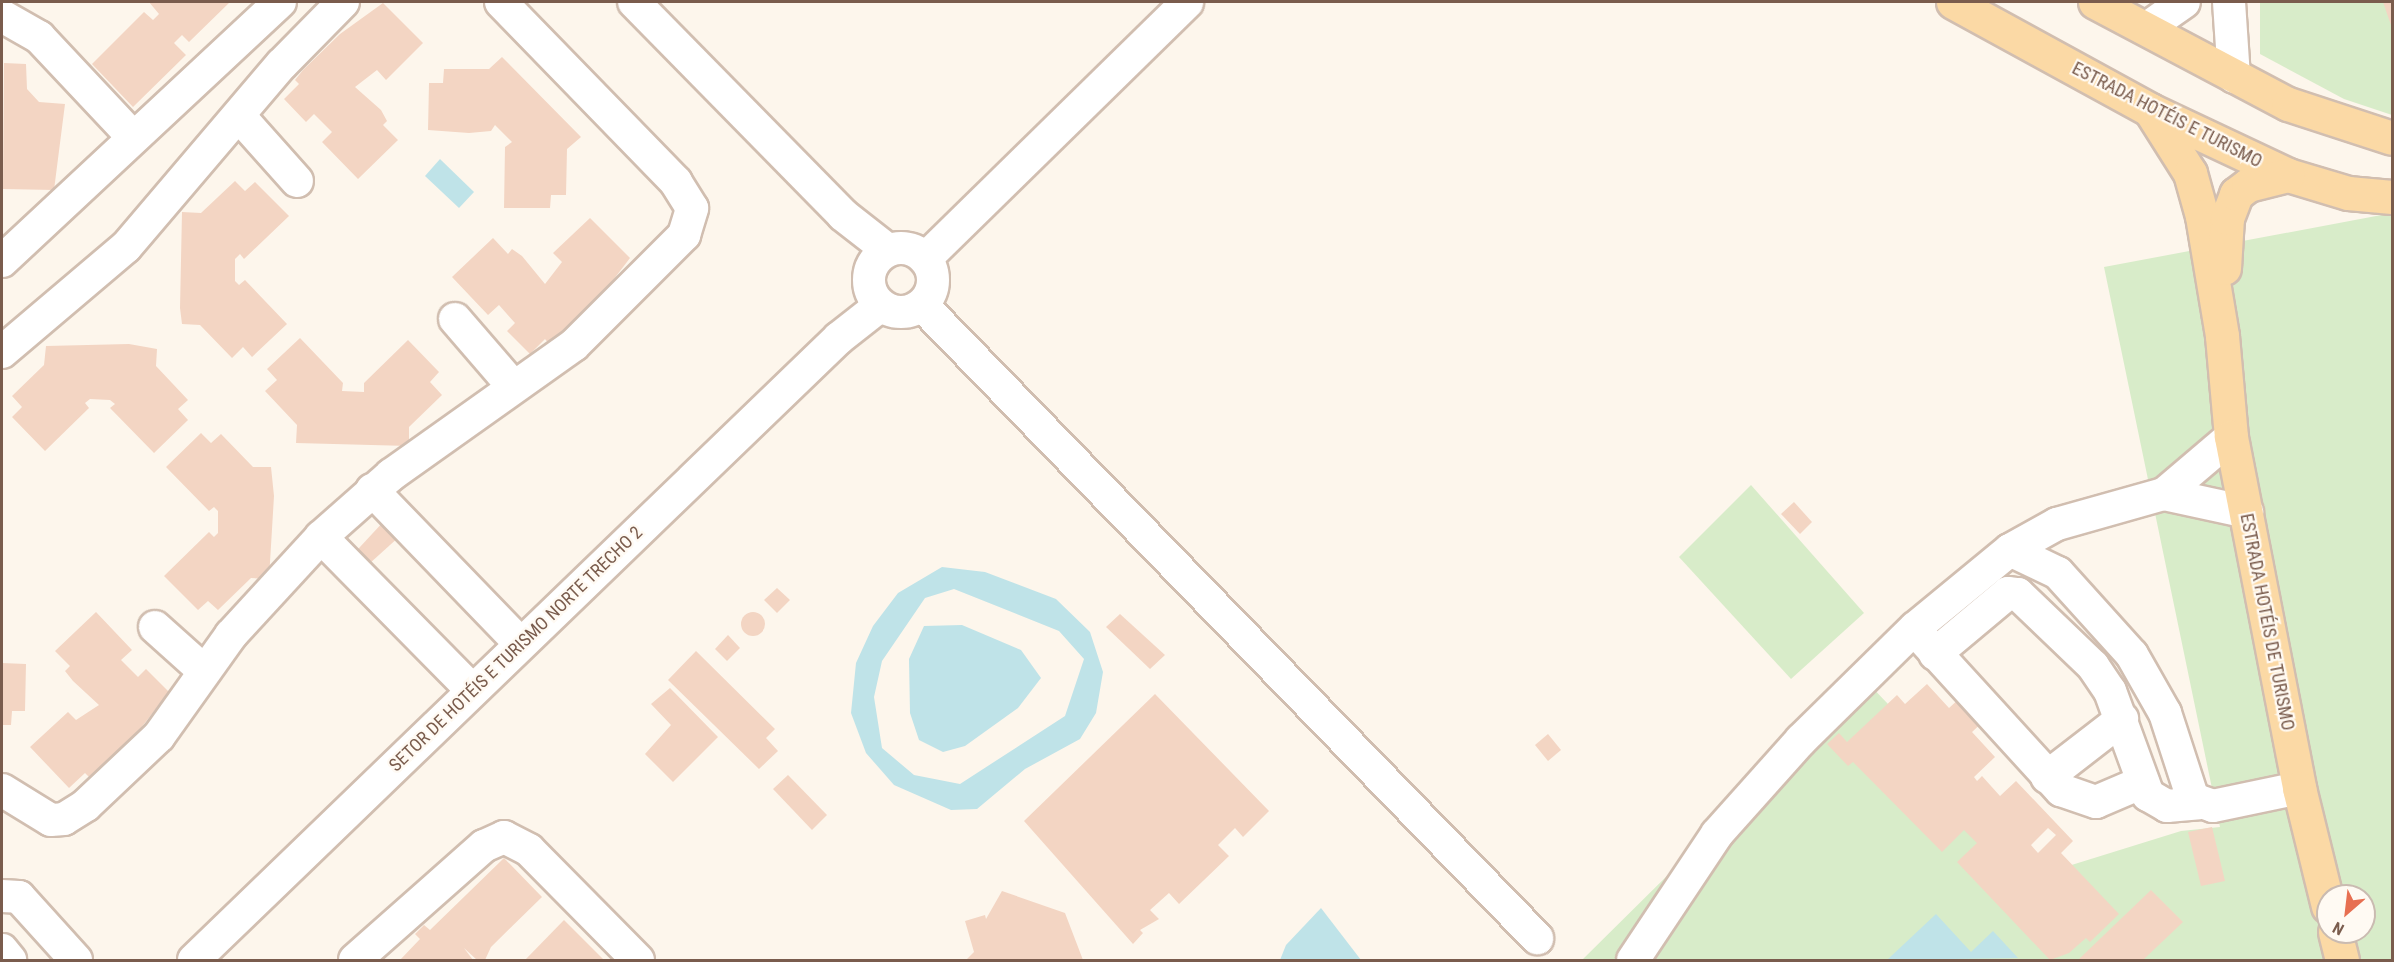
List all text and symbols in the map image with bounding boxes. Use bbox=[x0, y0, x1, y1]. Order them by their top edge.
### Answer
street label: ESTRADA HOTÉIS E TURISMO bbox=[2068, 58, 2266, 172]
street label: ESTRADA HOTÉIS DE TURISMO bbox=[2235, 512, 2299, 732]
street label: SETOR DE HOTÉIS E TURISMO NORTE TRECHO 2 bbox=[385, 522, 647, 776]
north arrow bbox=[2316, 884, 2376, 944]
text: N bbox=[2329, 918, 2347, 939]

